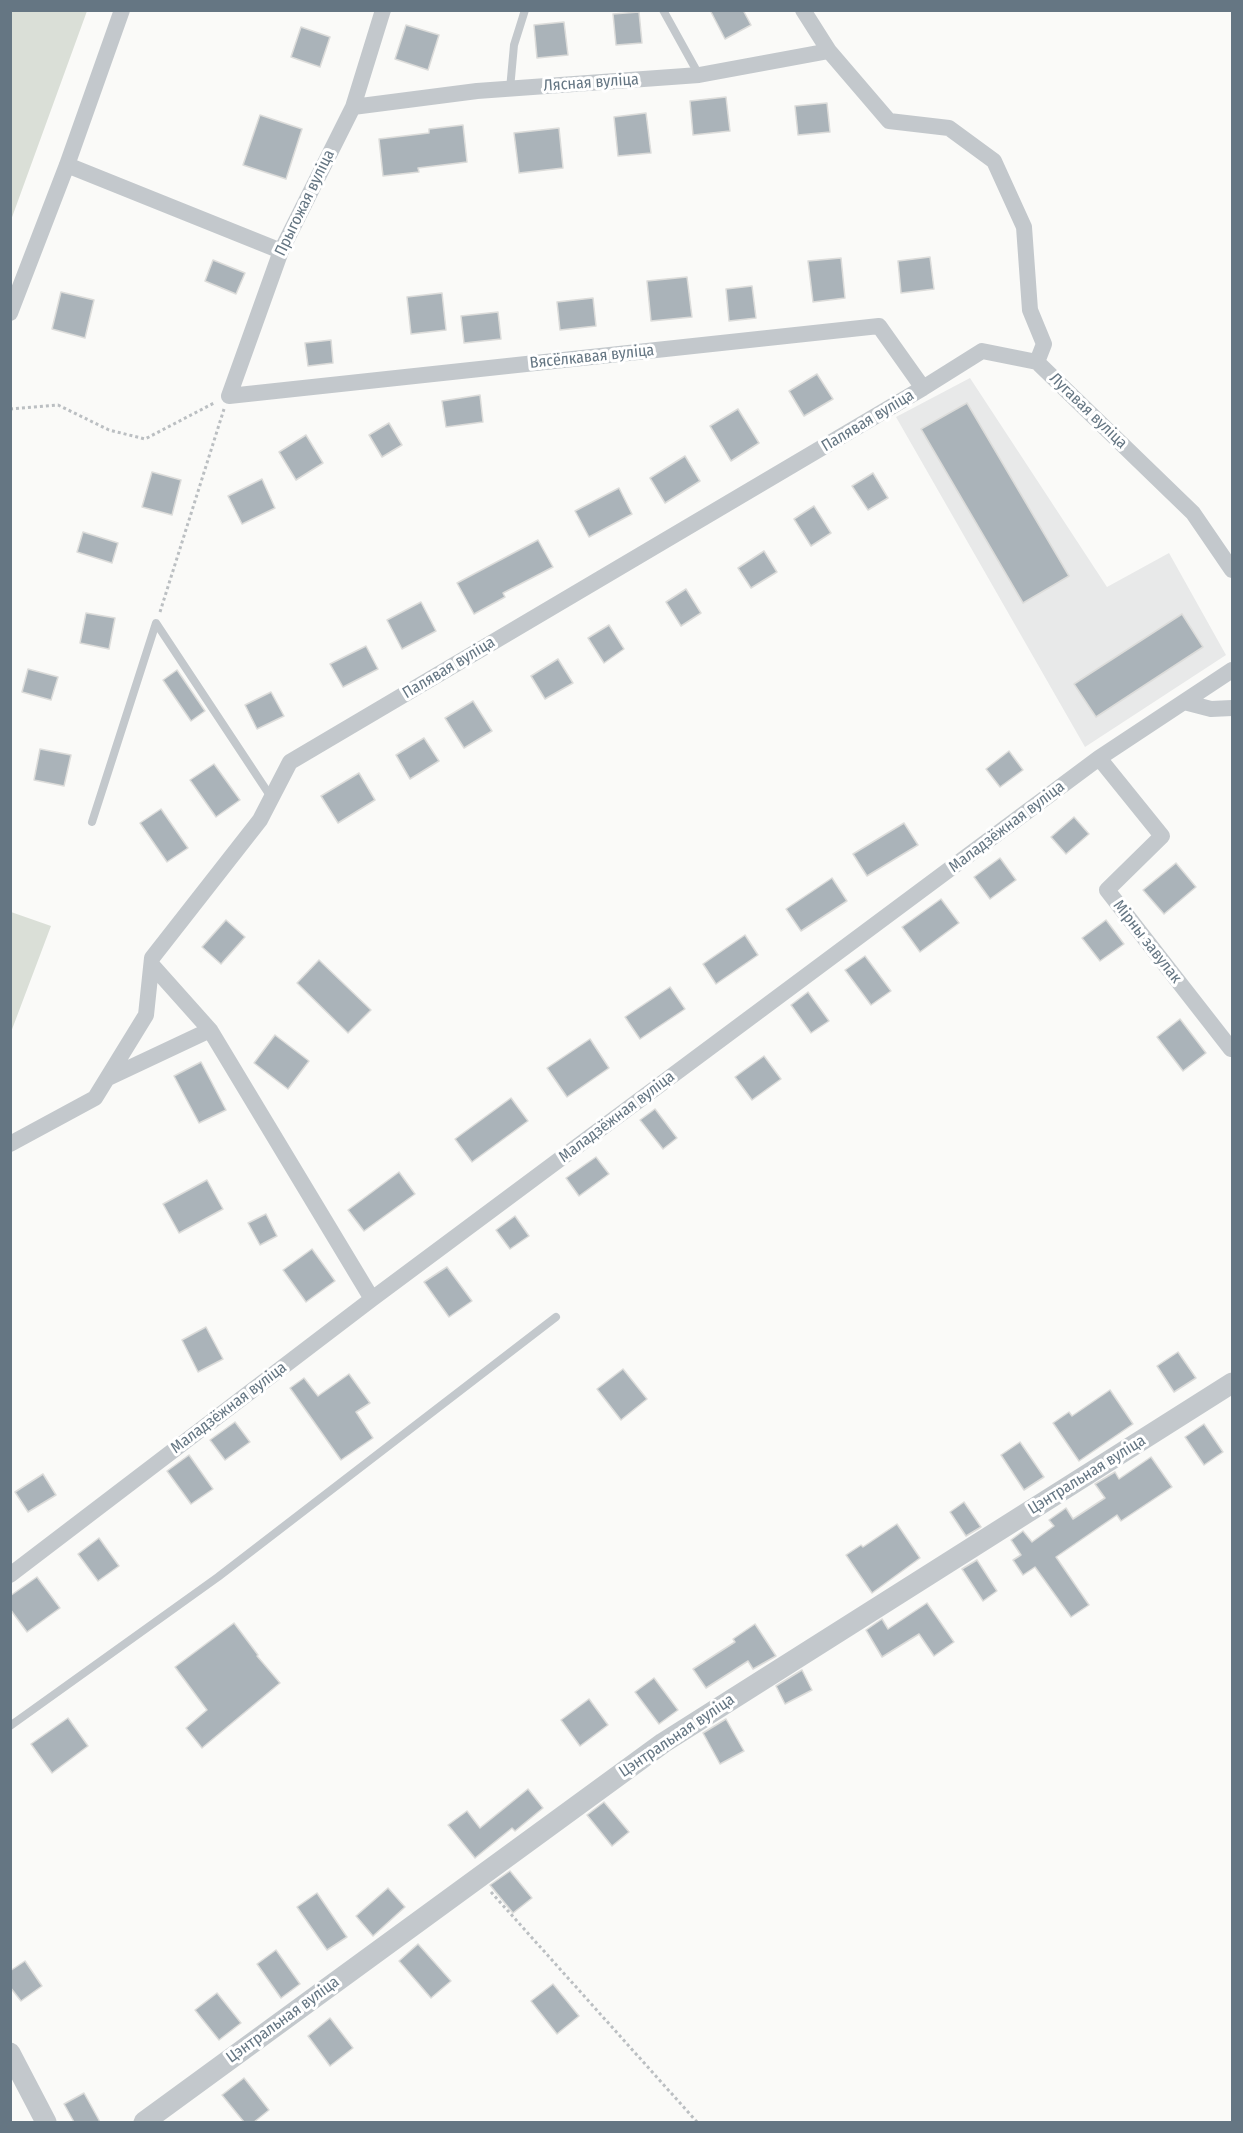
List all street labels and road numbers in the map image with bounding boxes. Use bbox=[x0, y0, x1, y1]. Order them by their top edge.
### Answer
street label: Лясная вуліца bbox=[543, 70, 639, 96]
street label: Прыгожая вуліца bbox=[271, 147, 339, 259]
street label: Вясёлкавая вуліца bbox=[529, 341, 655, 373]
street label: Лугавая вуліца bbox=[1045, 369, 1131, 453]
street label: Палявая вуліца bbox=[818, 386, 918, 456]
street label: Палявая вуліца bbox=[399, 633, 499, 703]
street label: Маладзёжная вуліца bbox=[945, 777, 1069, 877]
street label: Мірны завулак bbox=[1109, 897, 1185, 987]
street label: Маладзёжная вуліца bbox=[555, 1067, 679, 1167]
street label: Маладзёжная вуліца bbox=[167, 1358, 291, 1458]
street label: Цэнтральная вуліца bbox=[1025, 1431, 1149, 1519]
street label: Цэнтральная вуліца bbox=[616, 1690, 738, 1782]
street label: Цэнтральная вуліца bbox=[223, 1973, 343, 2067]

